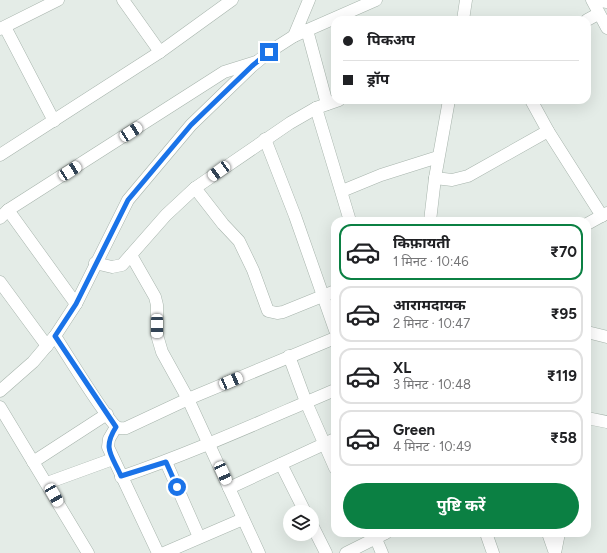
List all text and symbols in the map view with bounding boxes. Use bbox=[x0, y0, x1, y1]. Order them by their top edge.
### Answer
text: पिकअप bbox=[367, 31, 415, 49]
route end bbox=[260, 43, 278, 61]
text: ड्रॉप bbox=[367, 70, 389, 88]
car bbox=[118, 120, 144, 144]
car bbox=[57, 159, 83, 183]
car bbox=[206, 159, 232, 183]
icon: car bbox=[345, 234, 381, 270]
text: किफ़ायती bbox=[393, 234, 450, 252]
text: ₹70 bbox=[550, 243, 577, 261]
text: 1 मिनट · 10:46 bbox=[393, 254, 469, 269]
icon: car bbox=[345, 296, 381, 332]
text: आरामदायक bbox=[393, 296, 466, 314]
text: ₹95 bbox=[551, 305, 577, 323]
car bbox=[151, 314, 163, 338]
text: 2 मिनट · 10:47 bbox=[393, 316, 470, 331]
icon: car bbox=[345, 358, 381, 394]
text: XL bbox=[393, 359, 411, 377]
text: ₹119 bbox=[547, 367, 577, 385]
car bbox=[218, 371, 244, 391]
text: 3 मिनट · 10:48 bbox=[393, 377, 471, 392]
icon: car bbox=[345, 420, 381, 456]
text: Green bbox=[393, 421, 435, 439]
text: ₹58 bbox=[550, 429, 577, 447]
text: 4 मिनट · 10:49 bbox=[393, 439, 471, 454]
car bbox=[213, 460, 233, 486]
route start bbox=[168, 478, 186, 496]
car bbox=[43, 482, 65, 508]
button: पुष्टि करें bbox=[343, 483, 579, 529]
map controls bbox=[283, 505, 319, 541]
button: layers bbox=[283, 505, 319, 541]

